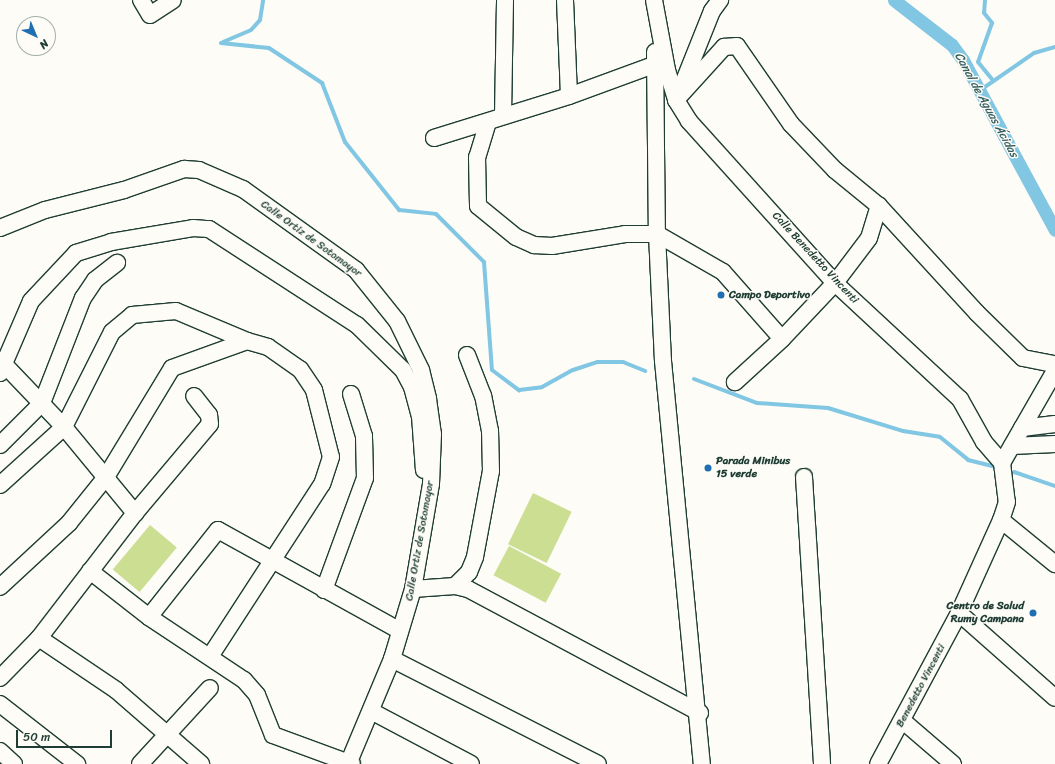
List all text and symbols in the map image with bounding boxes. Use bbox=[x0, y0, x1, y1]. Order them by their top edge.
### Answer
north arrow bbox=[16, 16, 56, 56]
text: N bbox=[35, 35, 53, 54]
water label: Canal de Aguas Ácidas bbox=[951, 50, 1021, 160]
street label: Calle Ortiz de Sotomayor bbox=[258, 198, 364, 280]
street label: Calle Benedetto Vincenti bbox=[769, 209, 861, 307]
place label: Campo Deportivo bbox=[729, 288, 810, 302]
marker: Campo Deportivo bbox=[716, 290, 726, 300]
place label: Parada Minibus 15 verde bbox=[716, 455, 790, 481]
marker: Parada Minibus 15 verde bbox=[703, 463, 713, 473]
street label: Calle Ortiz de Sotomayor bbox=[403, 480, 437, 602]
place label: Centro de Salud Rumy Campana bbox=[946, 600, 1024, 626]
marker: Centro de Salud Rumy Campana bbox=[1027, 607, 1039, 619]
street label: Benedetto Vincenti bbox=[893, 642, 949, 730]
scale bar bbox=[18, 722, 114, 748]
text: 50 m bbox=[23, 726, 50, 748]

